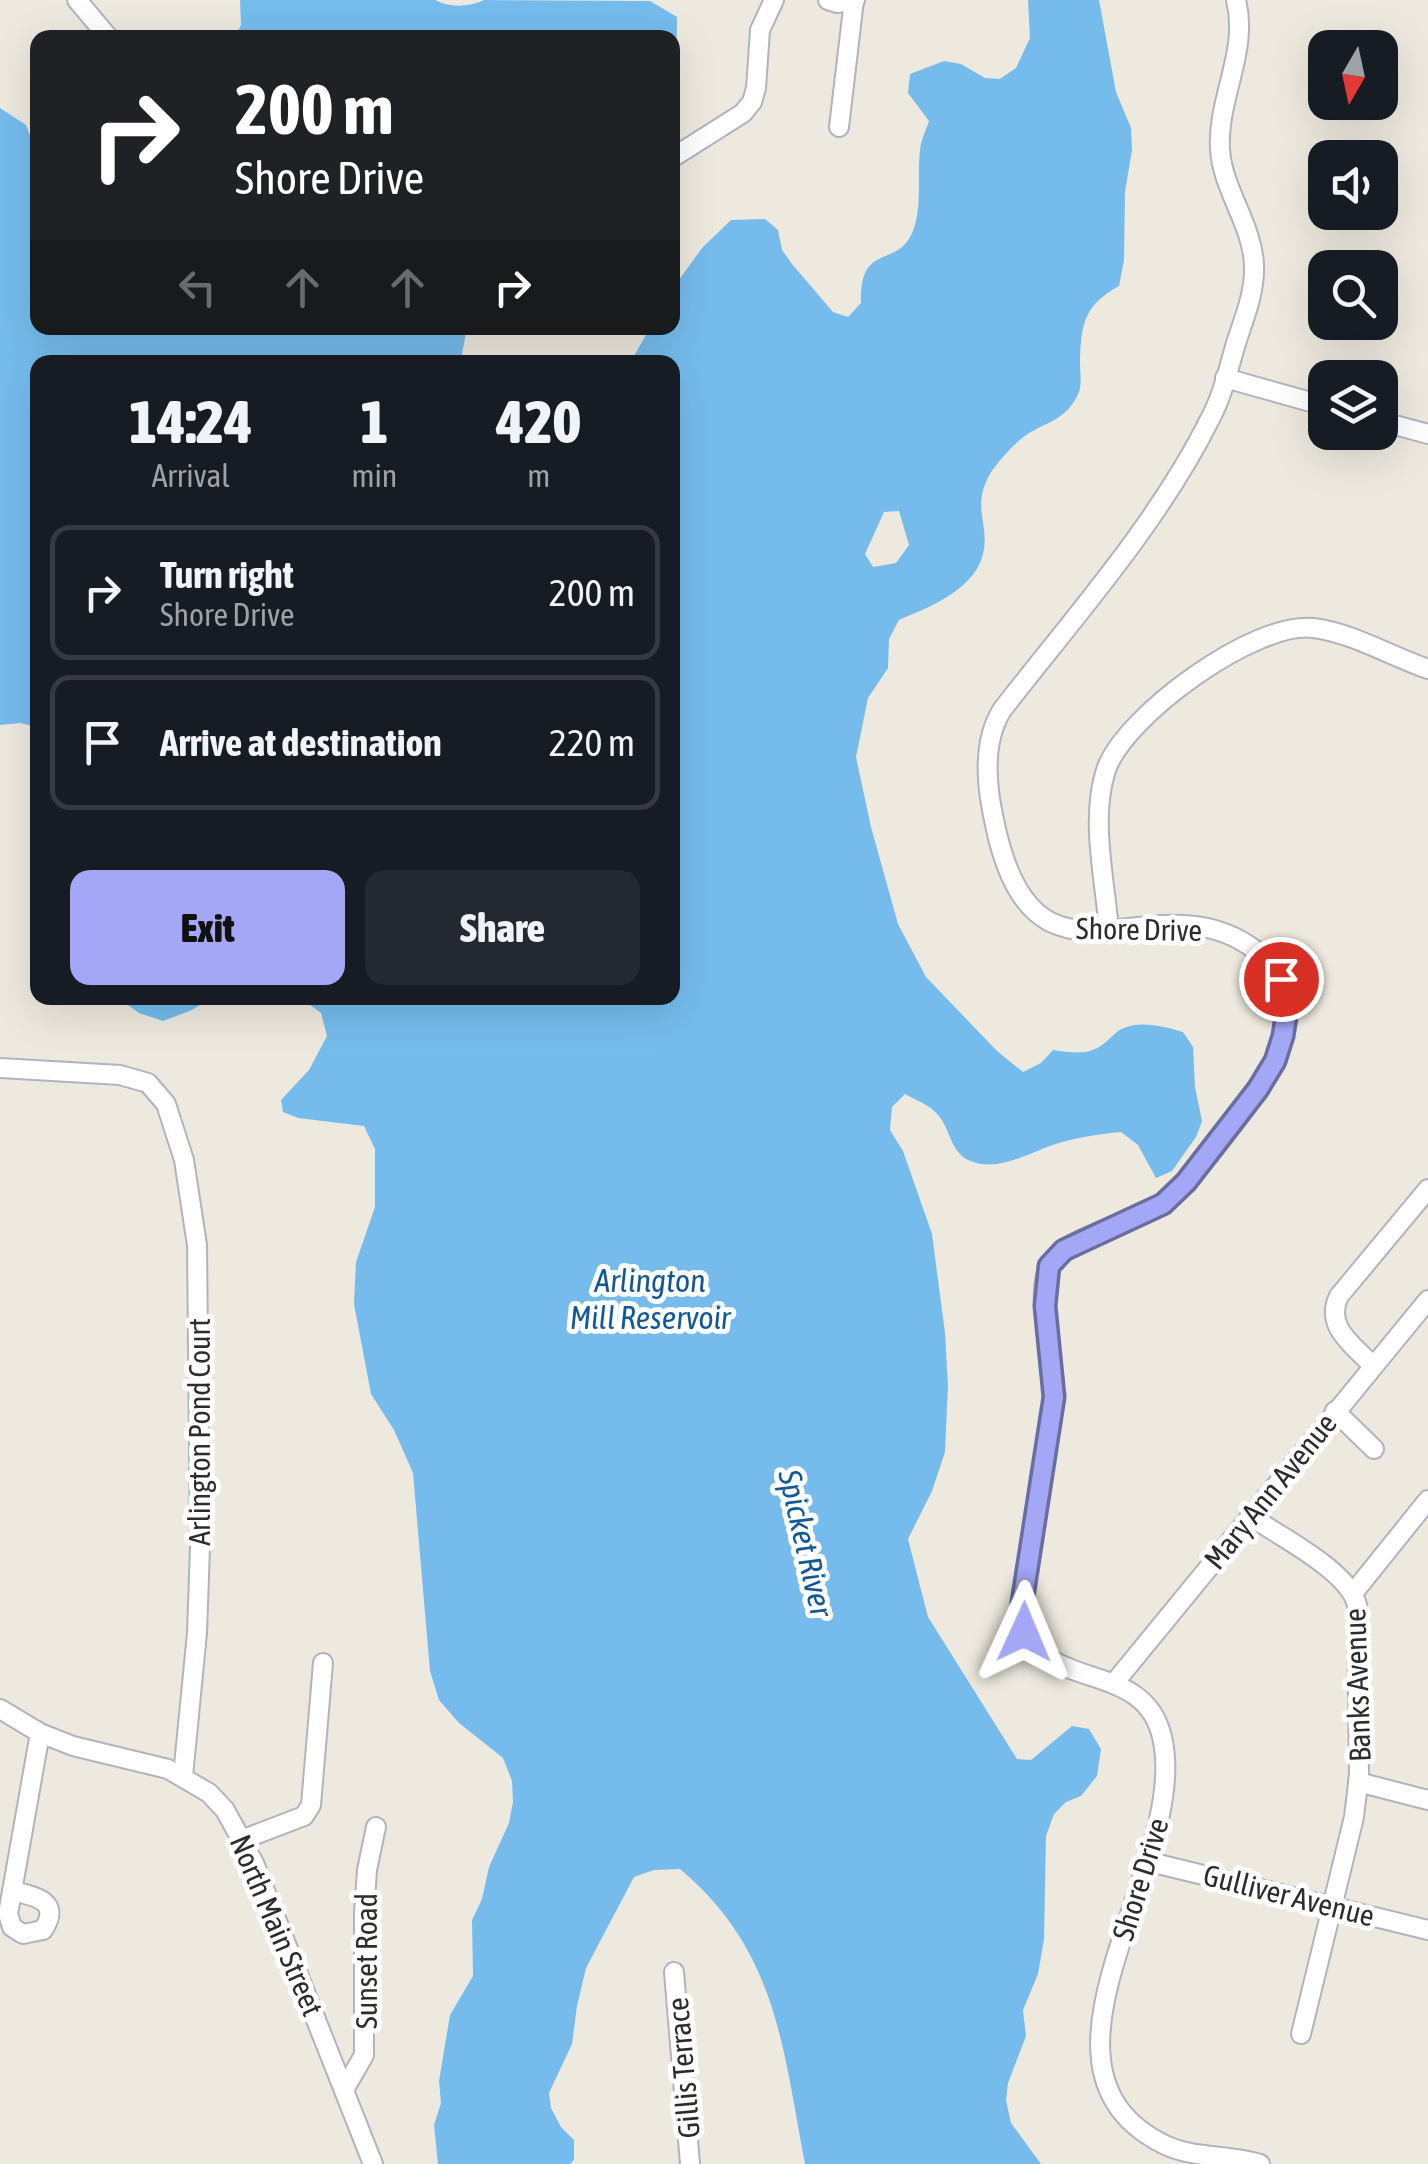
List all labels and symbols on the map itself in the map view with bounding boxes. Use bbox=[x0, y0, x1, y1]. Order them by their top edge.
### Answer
north arrow bbox=[1308, 30, 1398, 120]
street label: Shore Drive bbox=[1076, 911, 1202, 947]
pin bbox=[1239, 937, 1324, 1022]
water label: Arlington Mill Reservoir bbox=[570, 1262, 732, 1336]
street label: Arlington Pond Court bbox=[182, 1318, 216, 1546]
street label: Mary Ann Avenue bbox=[1197, 1406, 1343, 1576]
water label: Spicket River bbox=[771, 1465, 841, 1622]
position arrow bbox=[972, 1580, 1076, 1684]
street label: Banks Avenue bbox=[1337, 1608, 1377, 1762]
street label: Shore Drive bbox=[1105, 1814, 1175, 1944]
street label: North Main Street bbox=[224, 1829, 330, 2021]
street label: Gulliver Avenue bbox=[1200, 1857, 1378, 1933]
street label: Sunset Road bbox=[349, 1893, 383, 2029]
street label: Gillis Terrace bbox=[660, 1996, 706, 2140]

